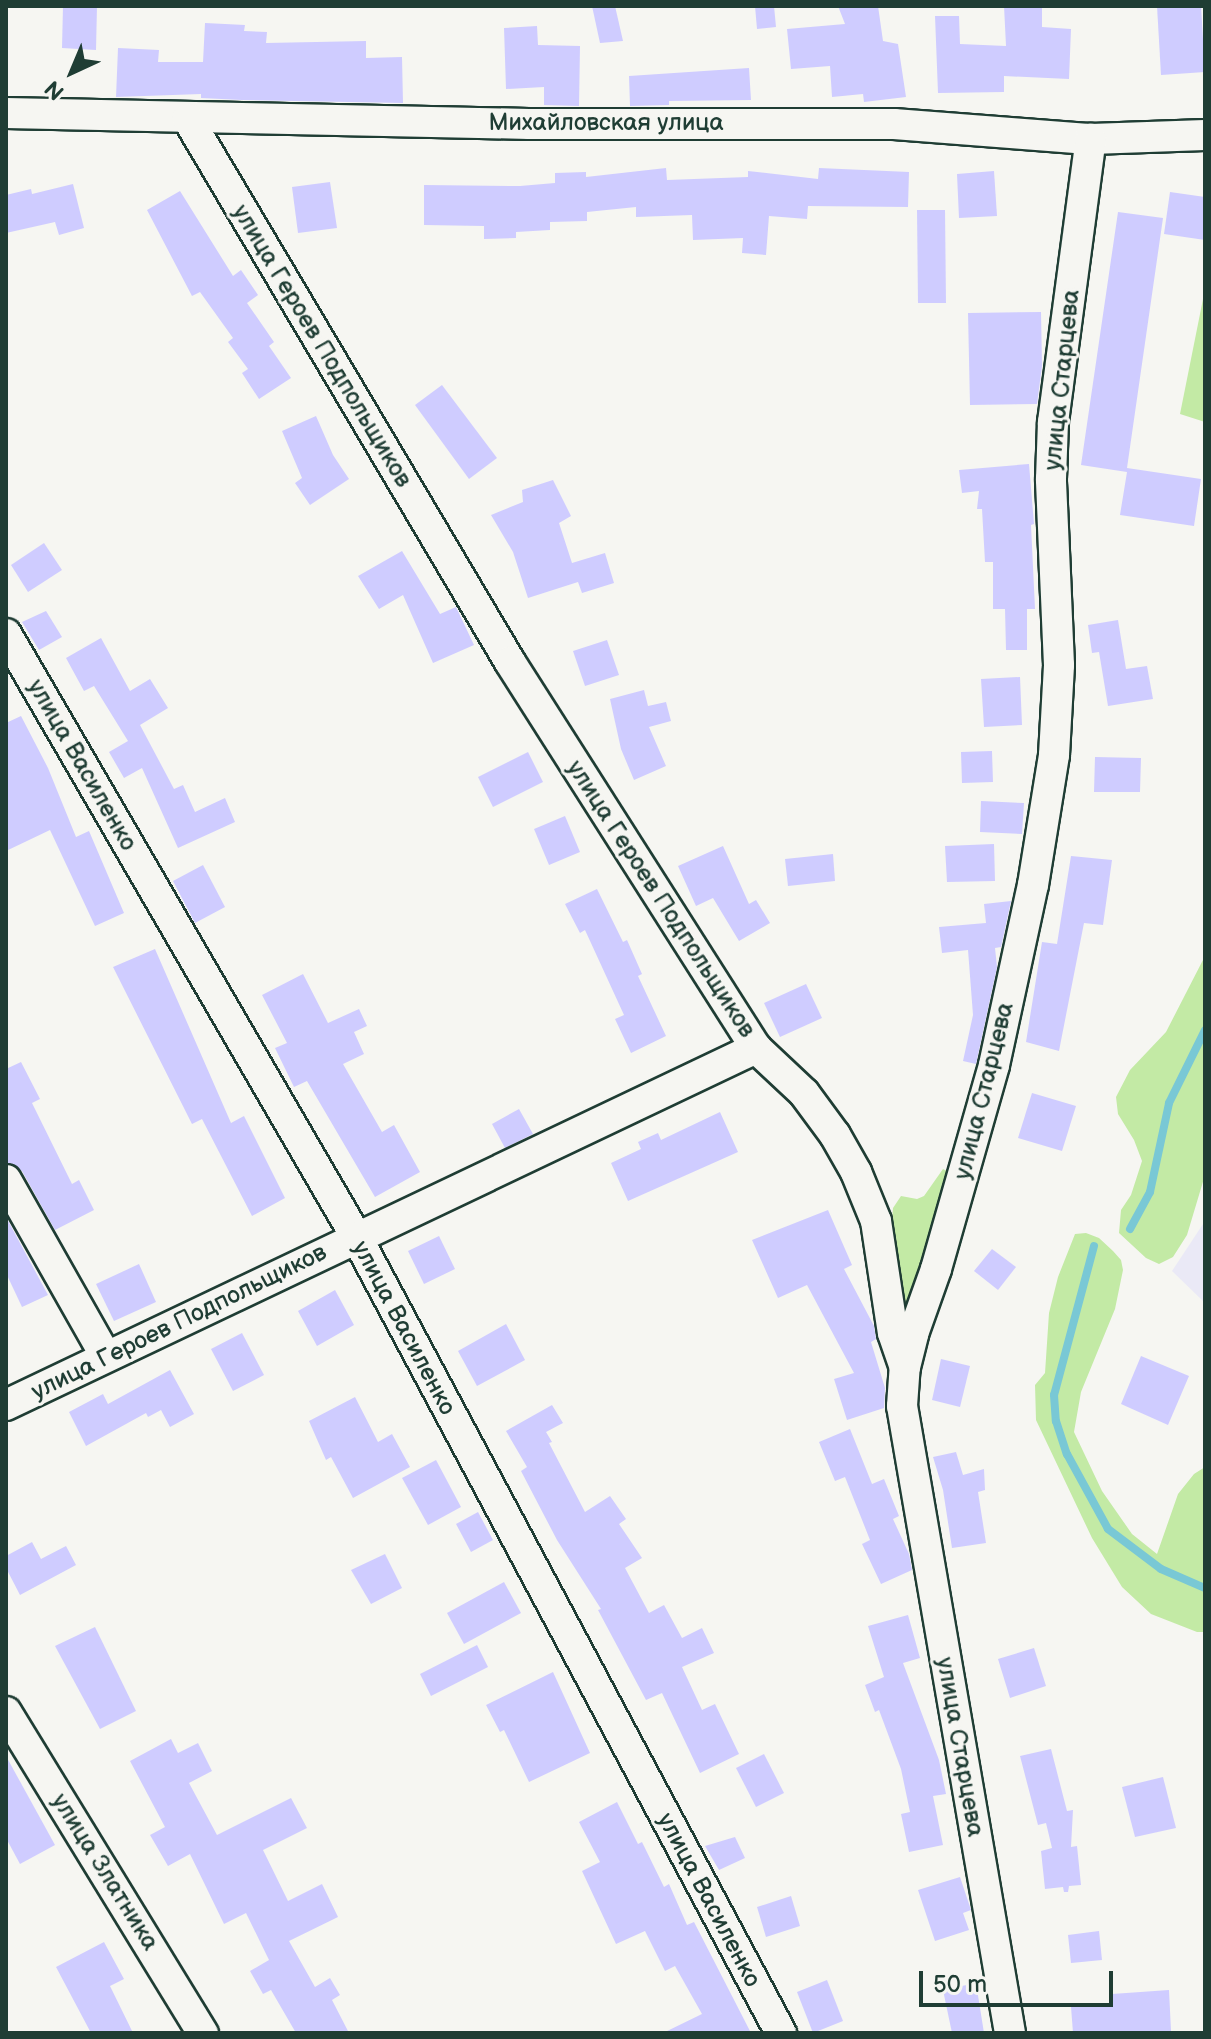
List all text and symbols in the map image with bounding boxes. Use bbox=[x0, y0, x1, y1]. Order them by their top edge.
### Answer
north arrow bbox=[32, 32, 112, 112]
text: N bbox=[40, 74, 70, 105]
street label: Михайловская улица bbox=[488, 109, 724, 137]
street label: улица Героев Подпольщиков bbox=[226, 199, 418, 493]
street label: улица Старцева bbox=[1038, 288, 1086, 472]
street label: улица Василенко bbox=[21, 674, 143, 856]
street label: улица Героев Подпольщиков bbox=[561, 755, 761, 1043]
street label: улица Старцева bbox=[948, 999, 1020, 1183]
street label: улица Василенко bbox=[346, 1236, 462, 1420]
street label: улица Героев Подпольщиков bbox=[27, 1238, 331, 1406]
street label: улица Старцева bbox=[930, 1655, 990, 1839]
street label: улица Златника bbox=[45, 1788, 165, 1956]
street label: улица Василенко bbox=[651, 1808, 767, 1992]
scale bar bbox=[923, 1955, 1117, 2005]
text: 50 m bbox=[933, 1970, 987, 1999]

